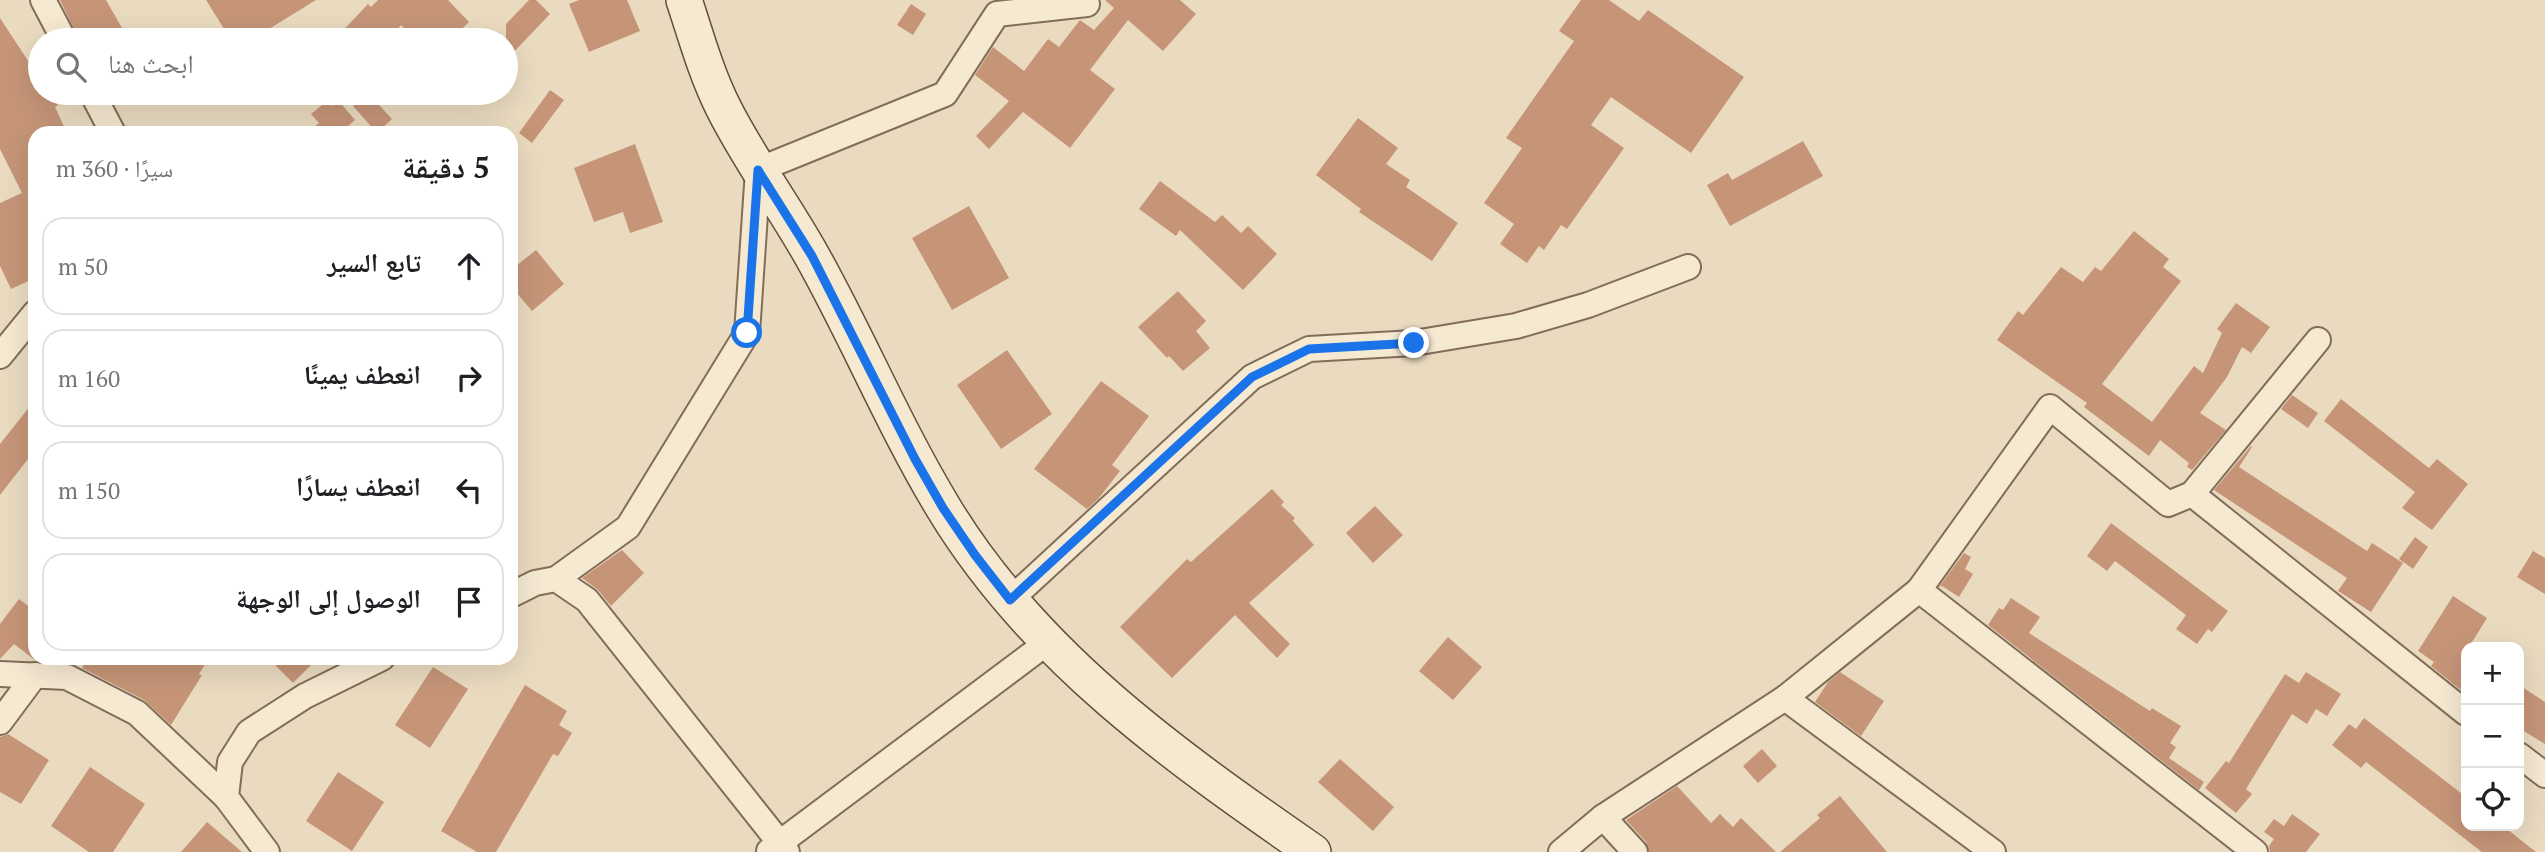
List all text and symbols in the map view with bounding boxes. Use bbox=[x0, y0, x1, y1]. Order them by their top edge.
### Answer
search box bbox=[28, 28, 518, 105]
text: ابحث هنا bbox=[108, 46, 194, 80]
icon: search bbox=[52, 48, 90, 86]
text: 5 دقيقة bbox=[402, 147, 490, 187]
text: سيرًا · 360 m bbox=[56, 153, 173, 184]
text: تابع السير bbox=[327, 245, 421, 279]
icon: ahead bbox=[450, 247, 488, 285]
text: 50 m bbox=[58, 251, 108, 282]
route start bbox=[731, 317, 762, 348]
route end bbox=[1398, 327, 1429, 358]
text: انعطف يمينًا bbox=[304, 357, 421, 391]
icon: right bbox=[450, 359, 488, 397]
text: 160 m bbox=[58, 363, 120, 394]
text: انعطف يسارًا bbox=[296, 469, 421, 503]
icon: left bbox=[450, 471, 488, 509]
text: 150 m bbox=[58, 475, 120, 506]
text: الوصول إلى الوجهة bbox=[236, 581, 421, 615]
icon: arrive bbox=[450, 583, 488, 621]
map controls bbox=[2461, 642, 2524, 831]
button: + bbox=[2461, 642, 2524, 705]
button: − bbox=[2461, 705, 2524, 768]
button: locate bbox=[2461, 768, 2524, 831]

